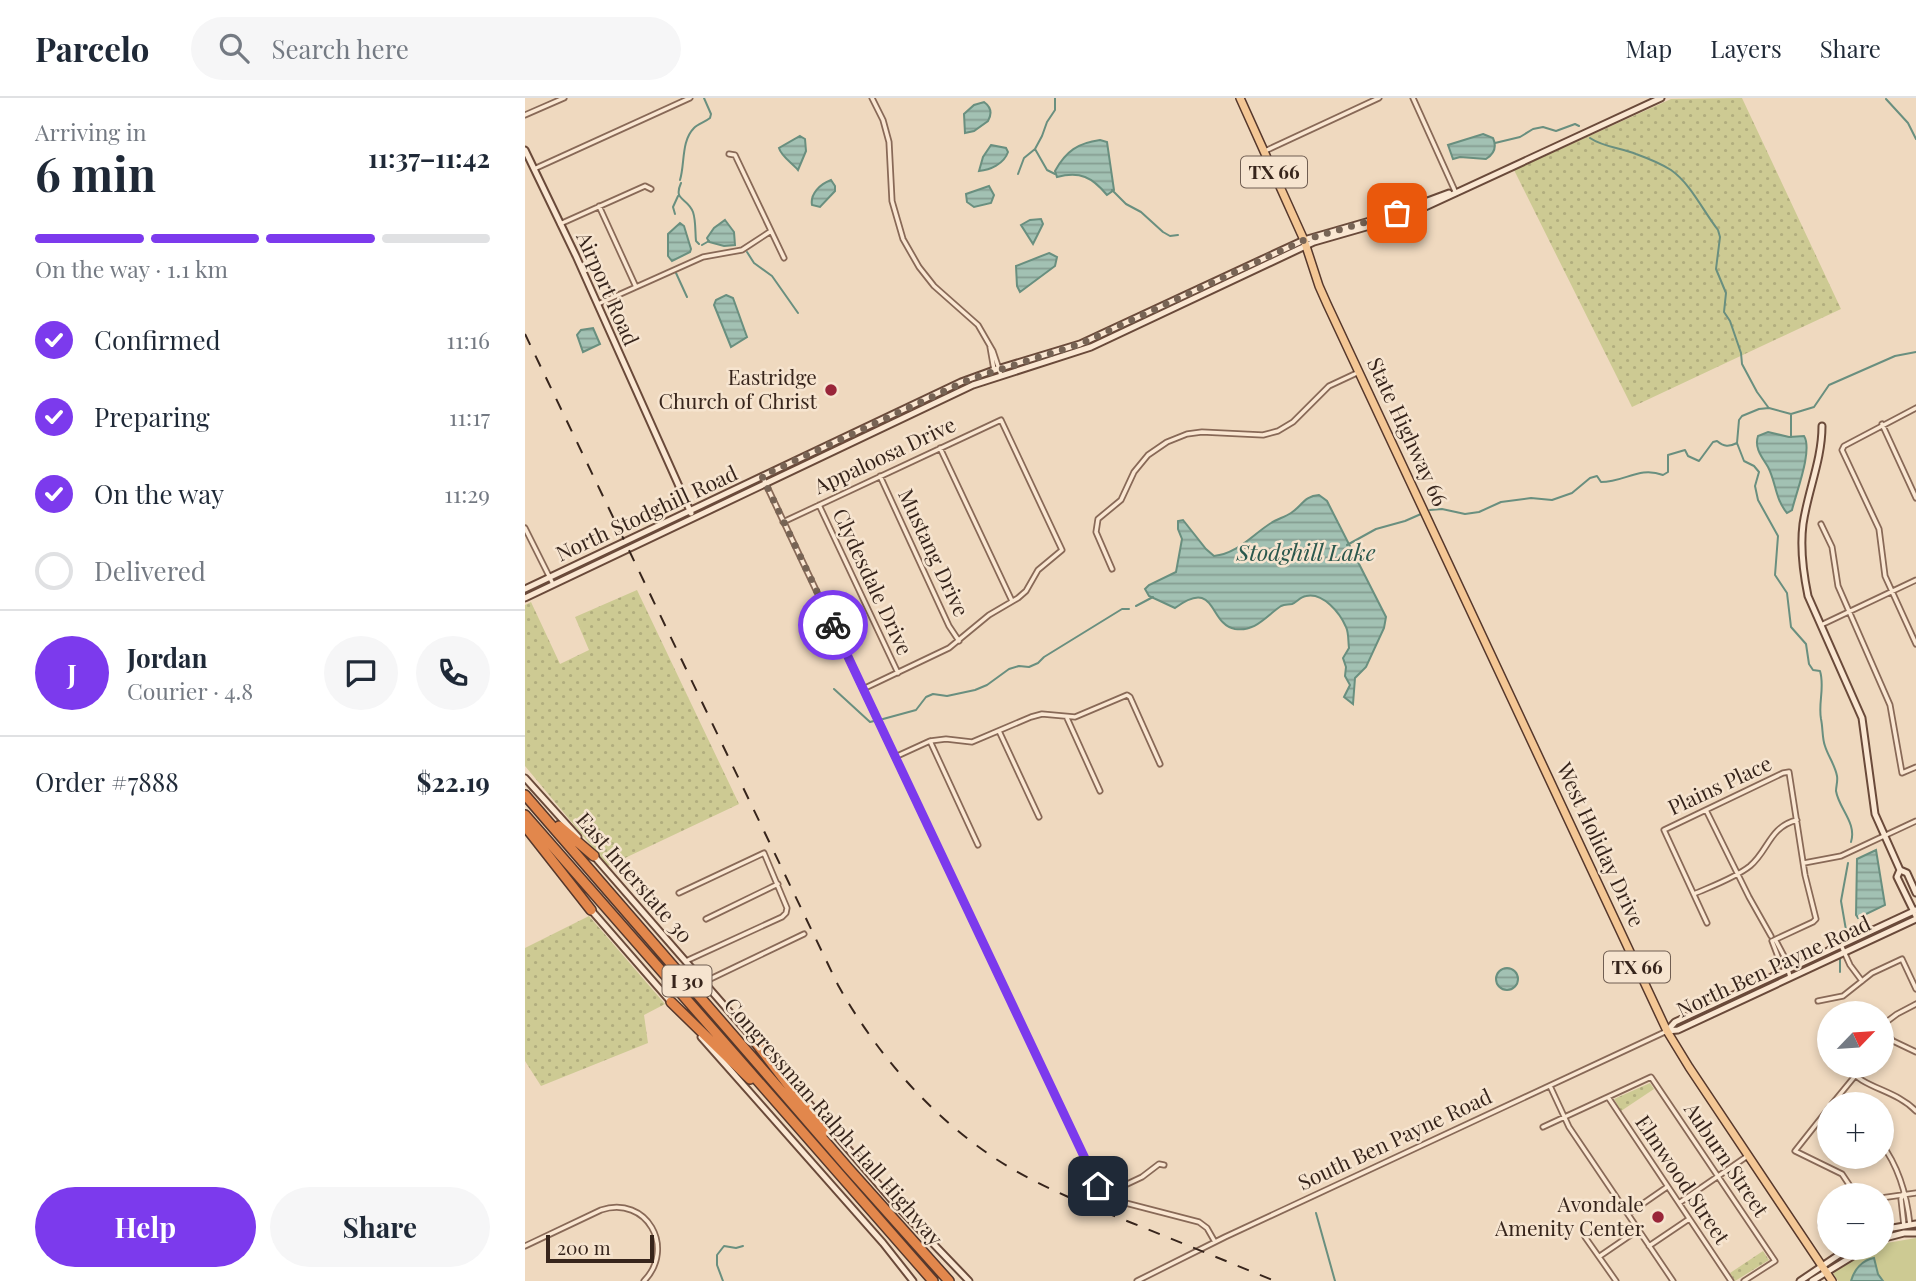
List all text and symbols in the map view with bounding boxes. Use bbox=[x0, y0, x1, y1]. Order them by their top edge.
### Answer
search box bbox=[191, 17, 681, 80]
text: Parcelo bbox=[35, 26, 149, 70]
icon: search bbox=[215, 29, 253, 67]
text: Search here bbox=[271, 31, 409, 66]
text: Map bbox=[1626, 32, 1672, 64]
text: Layers bbox=[1710, 32, 1782, 64]
text: Share bbox=[1820, 32, 1881, 64]
text: Arriving in bbox=[35, 116, 147, 147]
text: 11:37–11:42 bbox=[368, 140, 490, 175]
text: 6 min bbox=[35, 142, 156, 204]
road number: TX 66 bbox=[1241, 156, 1307, 188]
pin bbox=[1367, 183, 1427, 243]
icon: bag bbox=[1378, 194, 1416, 232]
street label: Airport Road bbox=[571, 226, 646, 350]
text: On the way · 1.1 km bbox=[35, 253, 228, 284]
icon: check bbox=[35, 321, 73, 359]
text: Confirmed bbox=[94, 322, 221, 357]
text: 11:16 bbox=[446, 324, 490, 355]
street label: State Highway 66 bbox=[1362, 352, 1456, 510]
place label: Eastridge Church of Christ bbox=[658, 362, 818, 414]
marker: Eastridge Church of Christ bbox=[823, 382, 839, 398]
icon: check bbox=[35, 398, 73, 436]
text: Preparing bbox=[94, 399, 210, 434]
text: 11:17 bbox=[449, 401, 490, 432]
street label: Appaloosa Drive bbox=[808, 409, 959, 500]
street label: North Stodghill Road bbox=[551, 458, 742, 567]
icon: check bbox=[35, 475, 73, 513]
text: On the way bbox=[94, 476, 224, 511]
text: 11:29 bbox=[444, 478, 490, 509]
street label: Mustang Drive bbox=[893, 484, 977, 620]
street label: Clydesdale Drive bbox=[828, 503, 920, 659]
water label: Stodghill Lake bbox=[1235, 536, 1376, 567]
text: Delivered bbox=[94, 553, 206, 588]
courier bbox=[798, 590, 868, 660]
icon: bike bbox=[814, 606, 852, 644]
button: chat bbox=[324, 636, 398, 710]
button: phone bbox=[416, 636, 490, 710]
text: Jordan bbox=[127, 640, 207, 675]
text: J bbox=[67, 656, 77, 691]
text: Courier · 4.8 bbox=[127, 675, 253, 706]
street label: Plains Place bbox=[1663, 748, 1775, 820]
street label: West Holiday Drive bbox=[1551, 757, 1652, 931]
text: Order #7888 bbox=[35, 764, 179, 799]
text: $22.19 bbox=[417, 764, 490, 799]
street label: East Interstate 30 bbox=[571, 805, 700, 948]
street label: North Ben Payne Road bbox=[1672, 908, 1875, 1022]
road number: TX 66 bbox=[1604, 952, 1670, 982]
road number: I 30 bbox=[663, 966, 711, 996]
street label: Congressman Ralph Hall Highway bbox=[719, 991, 950, 1251]
north arrow bbox=[1817, 1001, 1893, 1078]
map controls bbox=[1817, 1001, 1894, 1260]
street label: South Ben Payne Road bbox=[1293, 1081, 1496, 1195]
button: + bbox=[1817, 1092, 1894, 1169]
street label: Auburn Street bbox=[1678, 1095, 1777, 1222]
street label: Elmwood Street bbox=[1630, 1109, 1738, 1249]
pin bbox=[1068, 1156, 1128, 1216]
icon: home bbox=[1079, 1167, 1117, 1205]
button: − bbox=[1817, 1183, 1894, 1260]
button: Help bbox=[35, 1187, 256, 1267]
button: Share bbox=[270, 1187, 490, 1267]
place label: Avondale Amenity Center bbox=[1494, 1189, 1645, 1241]
marker: Avondale Amenity Center bbox=[1650, 1209, 1666, 1225]
scale bar bbox=[546, 1232, 655, 1264]
text: 200 m bbox=[557, 1234, 611, 1260]

